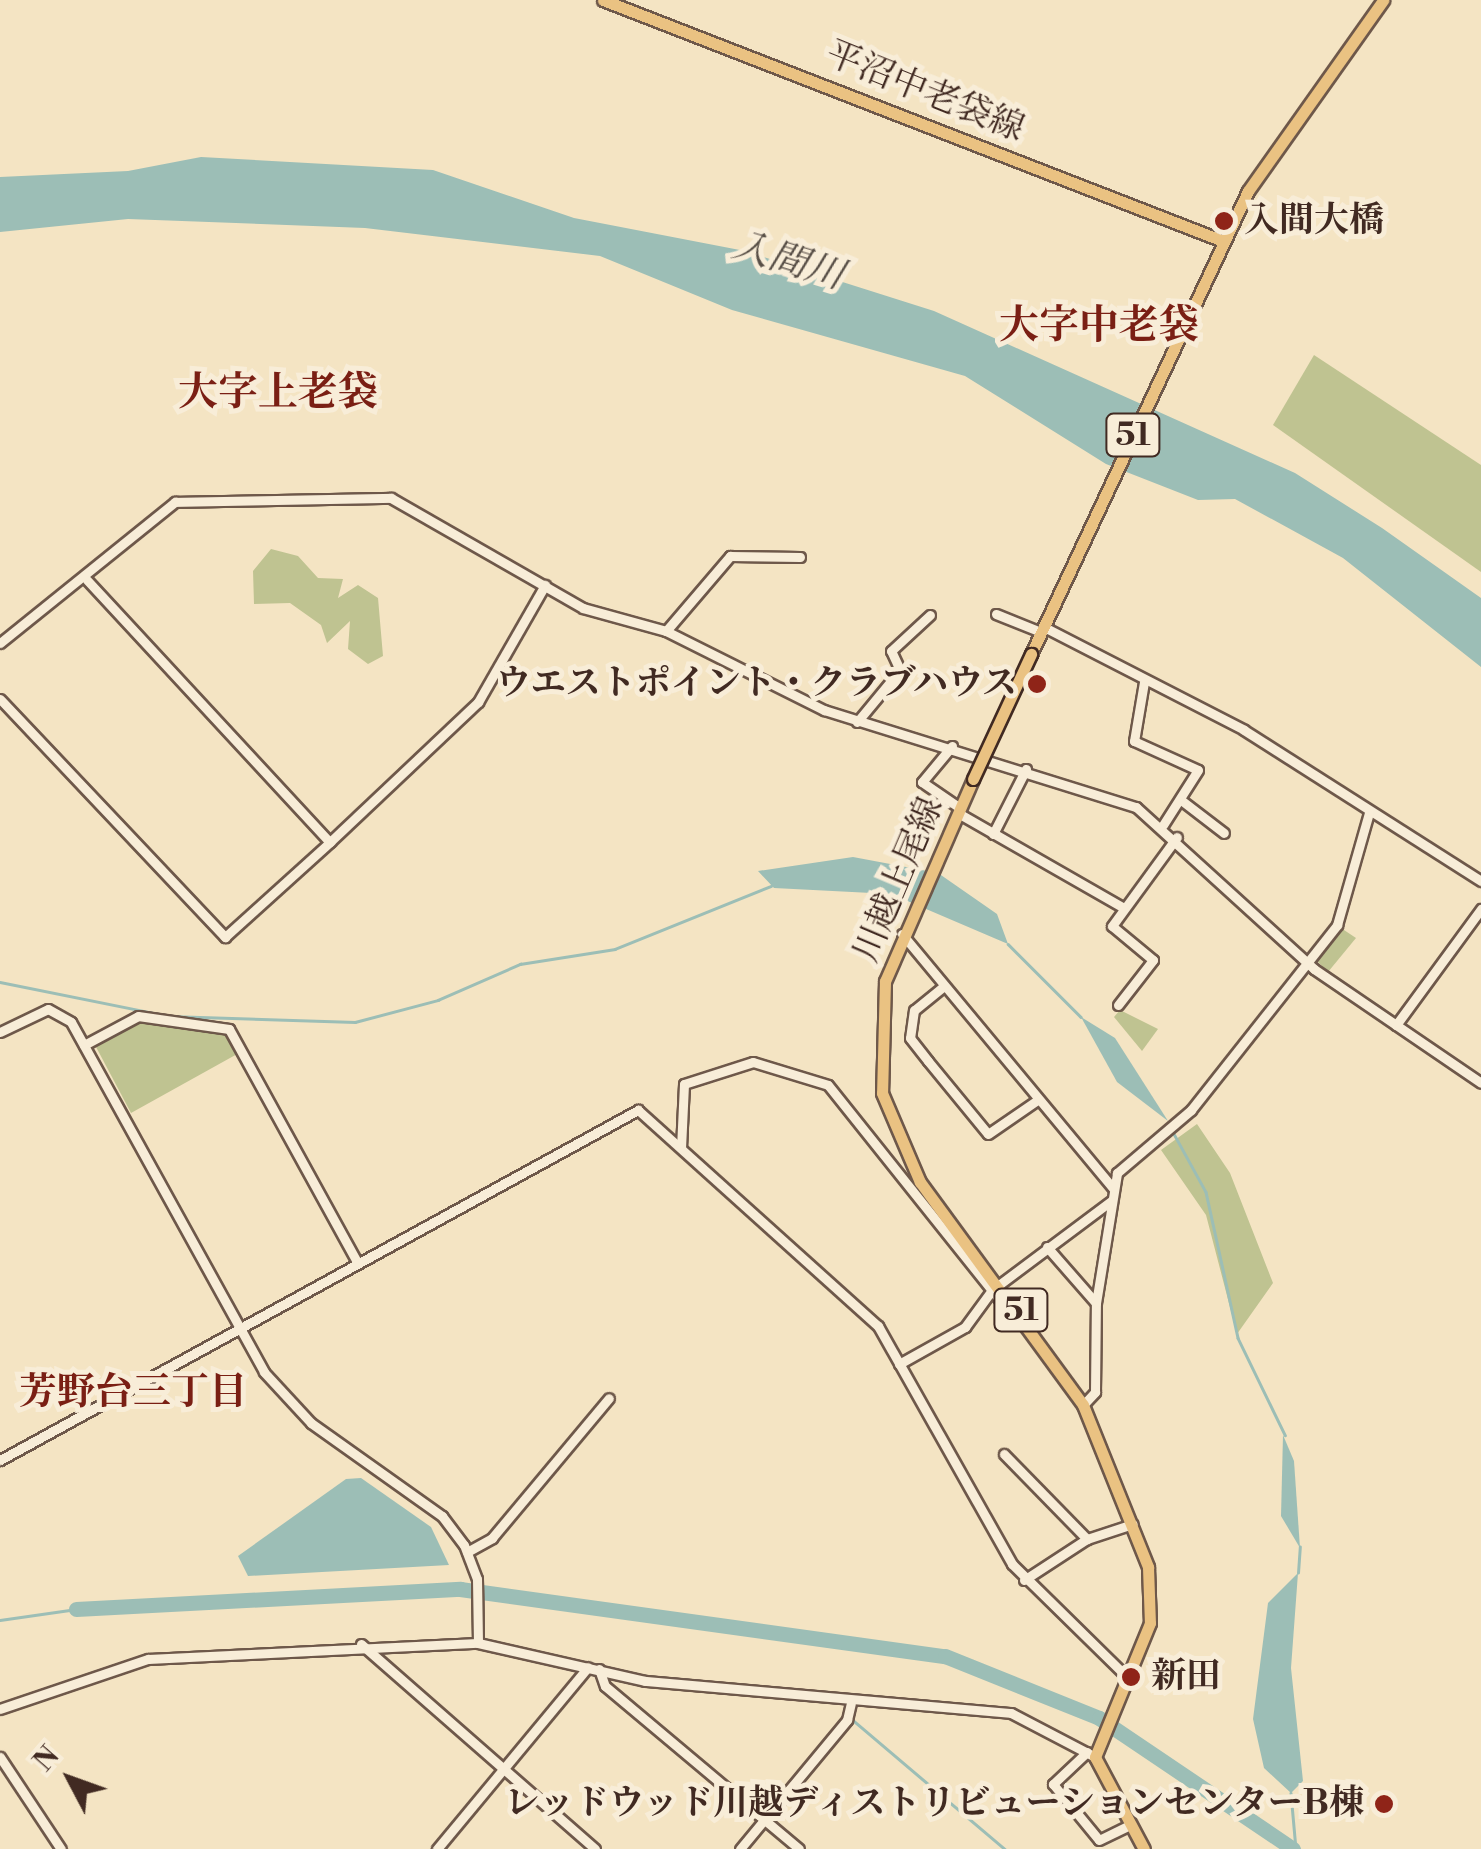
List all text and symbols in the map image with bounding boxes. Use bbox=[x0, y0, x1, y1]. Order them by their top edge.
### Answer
street label: 平沼中老袋線 bbox=[820, 33, 1030, 151]
place label: 入間大橋 bbox=[1244, 200, 1384, 242]
marker: 入間大橋 bbox=[1213, 210, 1235, 232]
water label: 入間川 bbox=[727, 223, 849, 299]
district label: 大字中老袋 bbox=[999, 302, 1199, 350]
district label: 大字上老袋 bbox=[178, 369, 378, 417]
road number: 51 bbox=[1103, 408, 1163, 462]
place label: ウエストポイント・クラブハウス bbox=[492, 663, 1017, 705]
marker: ウエストポイント・クラブハウス bbox=[1026, 673, 1048, 695]
street label: 川越上尾線 bbox=[845, 791, 953, 969]
road number: 51 bbox=[991, 1283, 1051, 1337]
district label: 芳野台三丁目 bbox=[19, 1370, 247, 1416]
place label: 新田 bbox=[1151, 1656, 1221, 1698]
marker: 新田 bbox=[1120, 1666, 1142, 1688]
north arrow bbox=[20, 1729, 120, 1829]
text: N bbox=[27, 1739, 67, 1779]
place label: レッドウッド川越ディストリビューションセンターB棟 bbox=[498, 1783, 1364, 1825]
marker: レッドウッド川越ディストリビューションセンターB棟 bbox=[1373, 1793, 1395, 1815]

